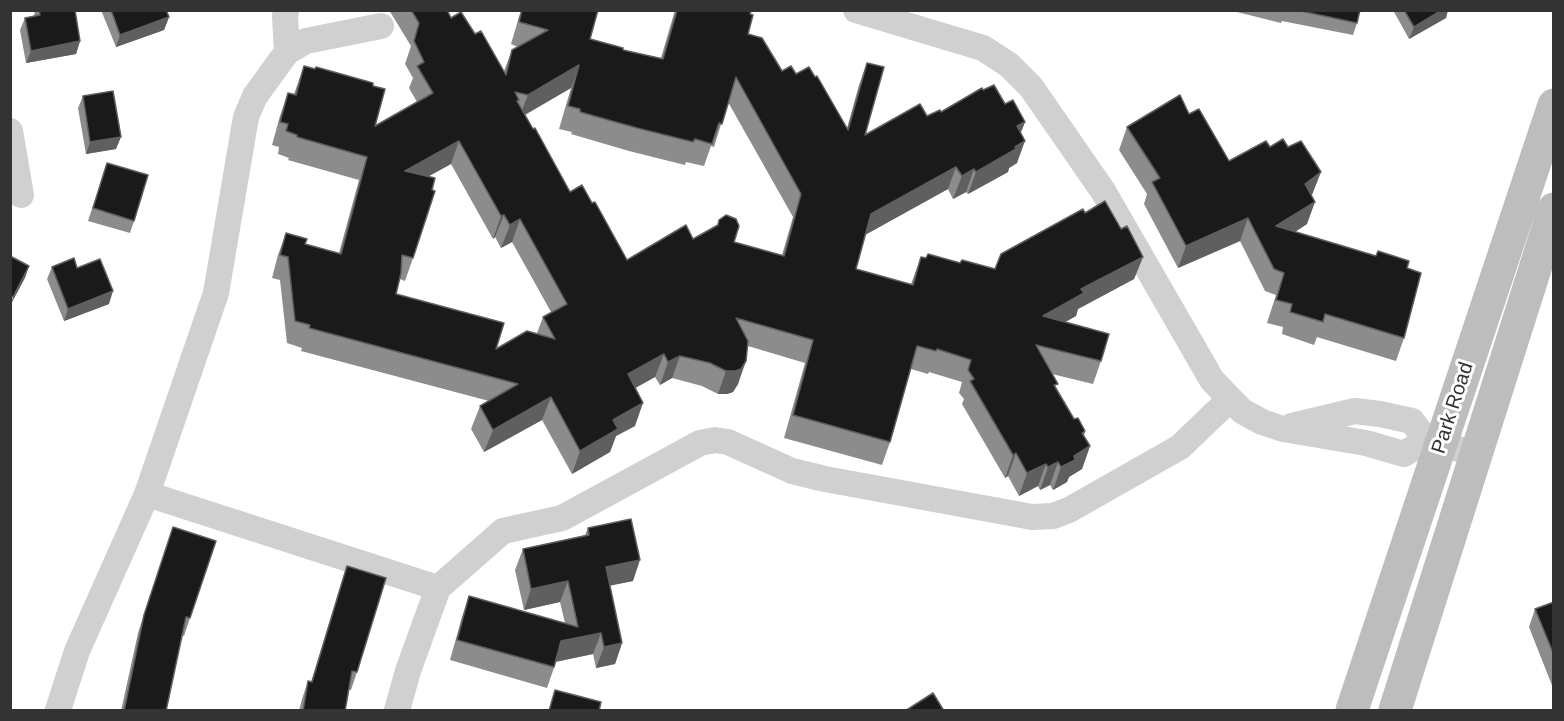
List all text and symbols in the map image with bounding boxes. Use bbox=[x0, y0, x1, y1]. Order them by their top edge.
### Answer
street label: Park Road bbox=[1427, 359, 1479, 457]

